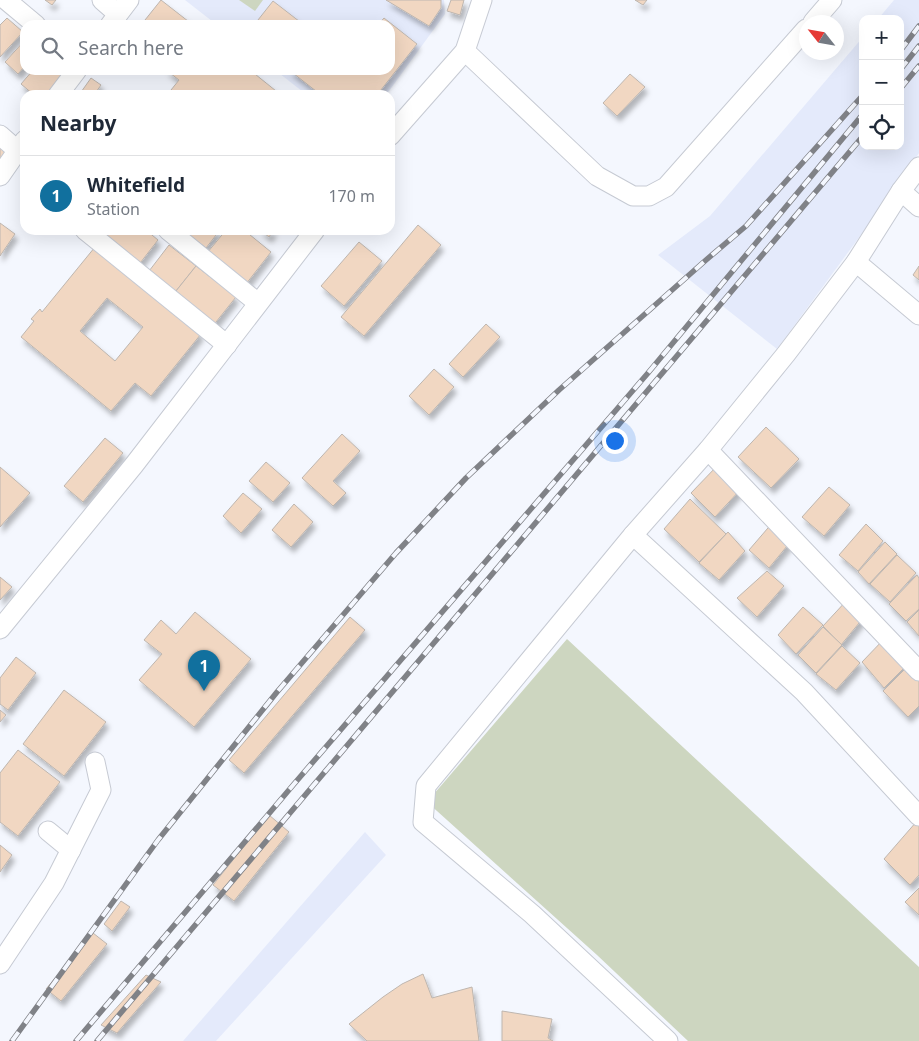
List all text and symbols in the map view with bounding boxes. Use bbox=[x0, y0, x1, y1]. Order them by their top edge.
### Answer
north arrow bbox=[799, 15, 844, 60]
map controls bbox=[859, 15, 904, 150]
button: + bbox=[859, 15, 904, 60]
search box bbox=[20, 20, 395, 75]
icon: search bbox=[38, 34, 66, 62]
text: Search here bbox=[78, 35, 184, 61]
button: − bbox=[859, 60, 904, 105]
button: locate bbox=[859, 105, 904, 150]
text: Nearby bbox=[40, 109, 116, 137]
text: Whitefield bbox=[87, 172, 185, 198]
text: 1 bbox=[51, 185, 61, 207]
text: 170 m bbox=[328, 185, 375, 207]
text: Station bbox=[87, 198, 140, 220]
your location bbox=[602, 428, 628, 454]
pin: 1 bbox=[188, 650, 220, 691]

